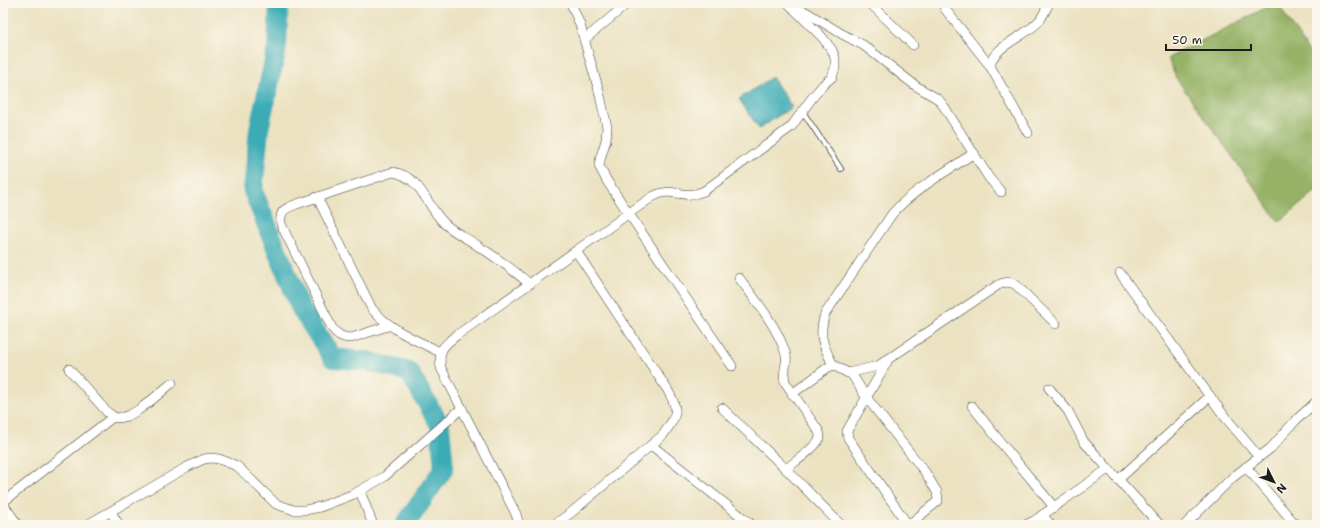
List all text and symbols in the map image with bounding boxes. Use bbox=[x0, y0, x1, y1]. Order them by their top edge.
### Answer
scale bar bbox=[1166, 26, 1251, 52]
text: 50 m bbox=[1172, 32, 1202, 48]
north arrow bbox=[1254, 462, 1294, 502]
text: N bbox=[1272, 480, 1290, 497]

